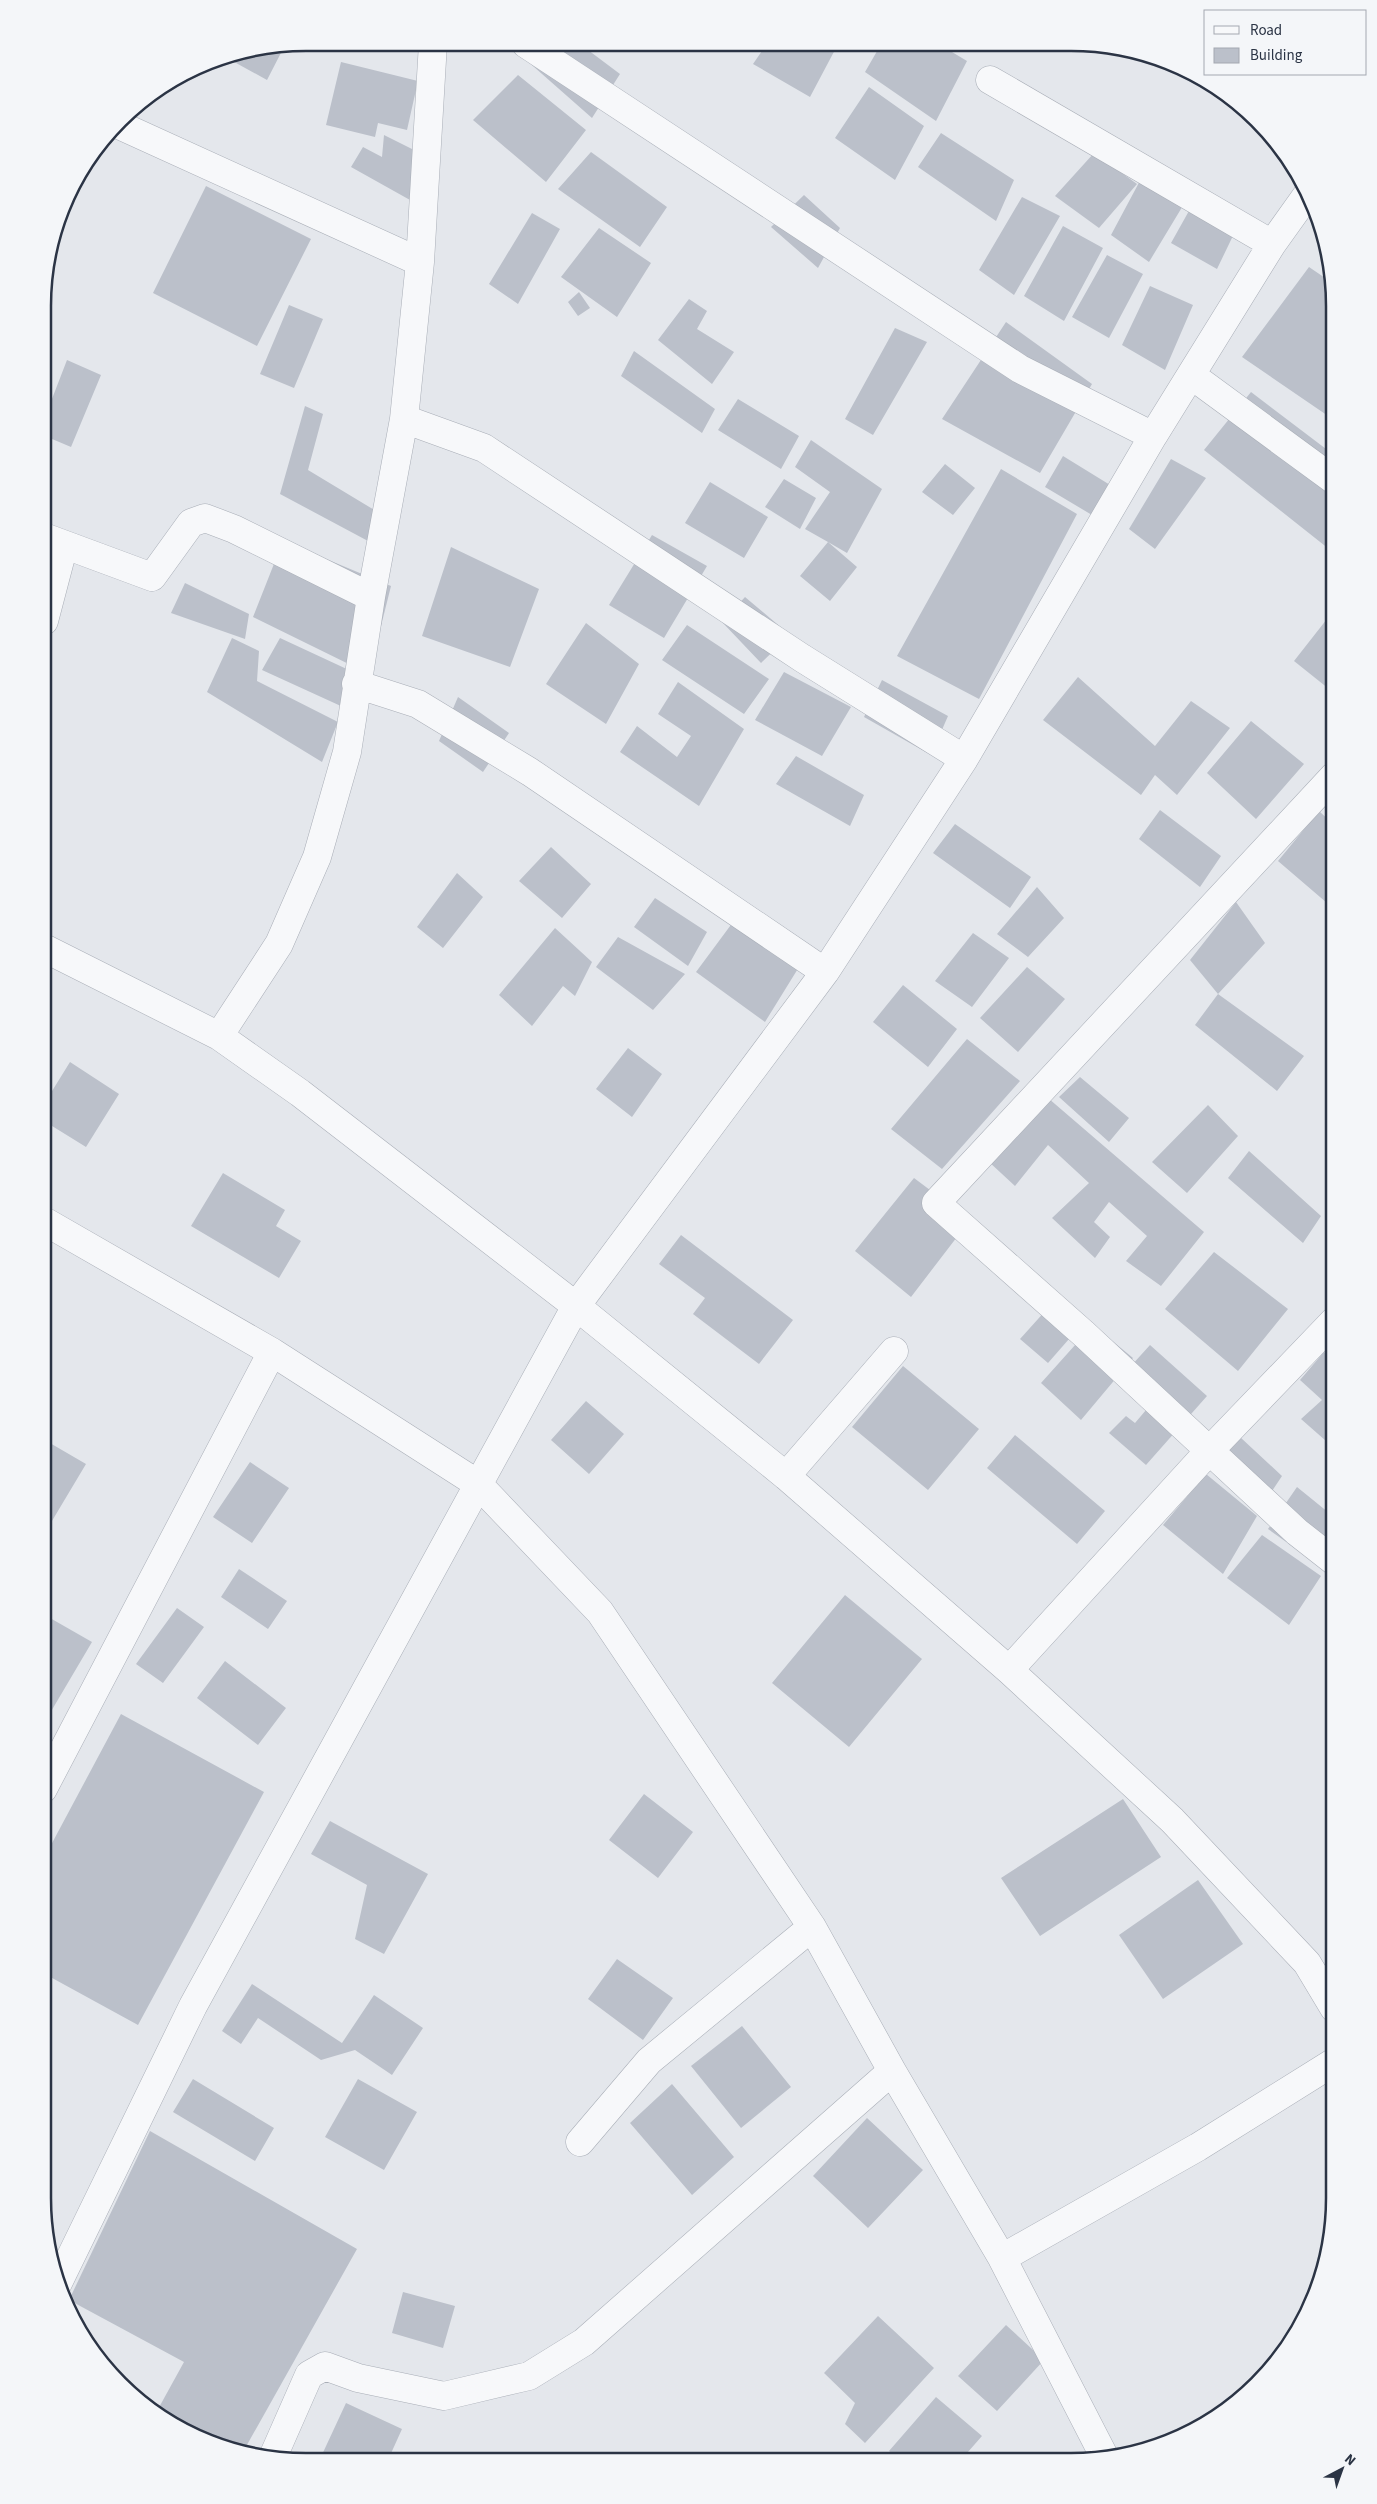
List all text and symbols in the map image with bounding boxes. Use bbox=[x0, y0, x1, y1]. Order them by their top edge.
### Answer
legend bbox=[1204, 10, 1367, 75]
text: Road bbox=[1250, 20, 1282, 41]
text: Building bbox=[1250, 45, 1303, 66]
north arrow bbox=[1317, 2444, 1367, 2494]
text: N bbox=[1340, 2449, 1360, 2471]

